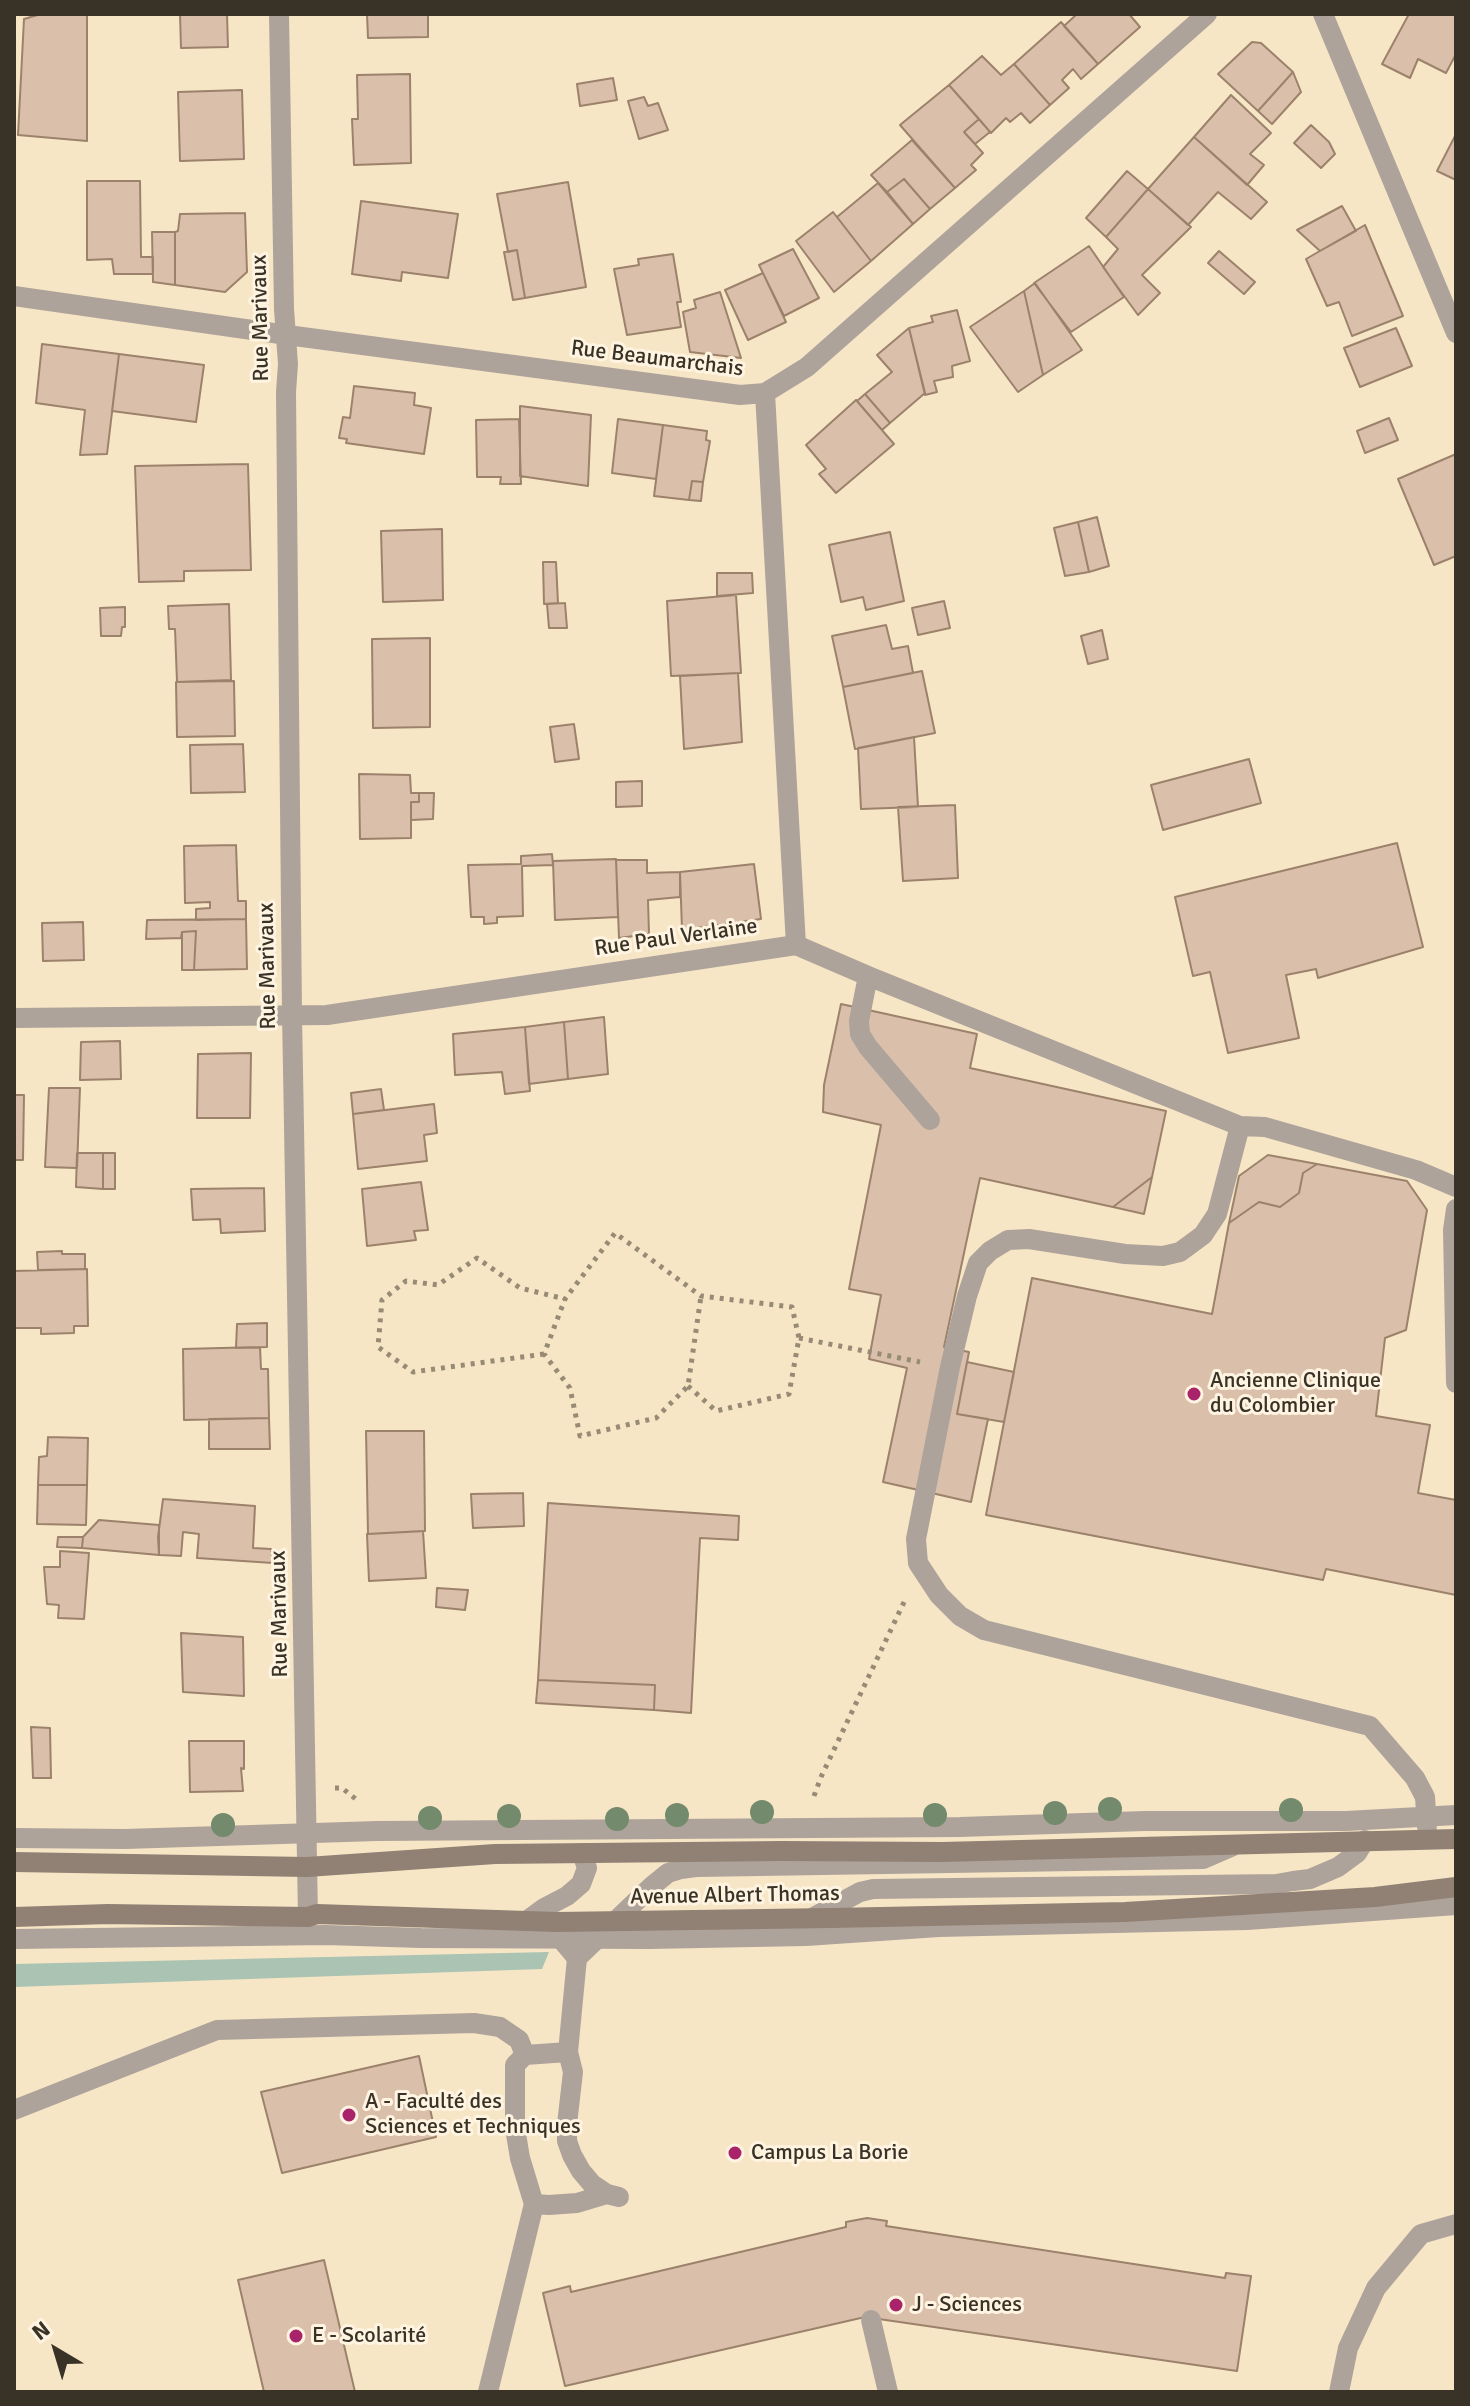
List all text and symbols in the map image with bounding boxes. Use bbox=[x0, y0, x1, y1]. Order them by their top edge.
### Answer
street label: Rue Marivaux bbox=[247, 254, 275, 382]
street label: Rue Beaumarchais bbox=[569, 335, 745, 383]
street label: Rue Marivaux bbox=[254, 902, 282, 1030]
street label: Rue Paul Verlaine bbox=[593, 913, 759, 963]
place label: Ancienne Clinique du Colombier bbox=[1210, 1368, 1381, 1420]
marker: Ancienne Clinique du Colombier bbox=[1185, 1385, 1203, 1403]
street label: Rue Marivaux bbox=[266, 1550, 294, 1678]
street label: Avenue Albert Thomas bbox=[630, 1881, 840, 1911]
place label: A - Faculté des Sciences et Techniques bbox=[365, 2089, 581, 2140]
marker: A - Faculté des Sciences et Techniques bbox=[340, 2106, 358, 2124]
place label: Campus La Borie bbox=[751, 2140, 908, 2166]
marker: Campus La Borie bbox=[726, 2144, 744, 2162]
place label: J - Sciences bbox=[912, 2292, 1022, 2318]
marker: J - Sciences bbox=[887, 2296, 905, 2314]
north arrow bbox=[16, 2310, 96, 2390]
text: N bbox=[27, 2315, 55, 2346]
place label: E - Scolarité bbox=[312, 2323, 426, 2349]
marker: E - Scolarité bbox=[287, 2327, 305, 2345]

